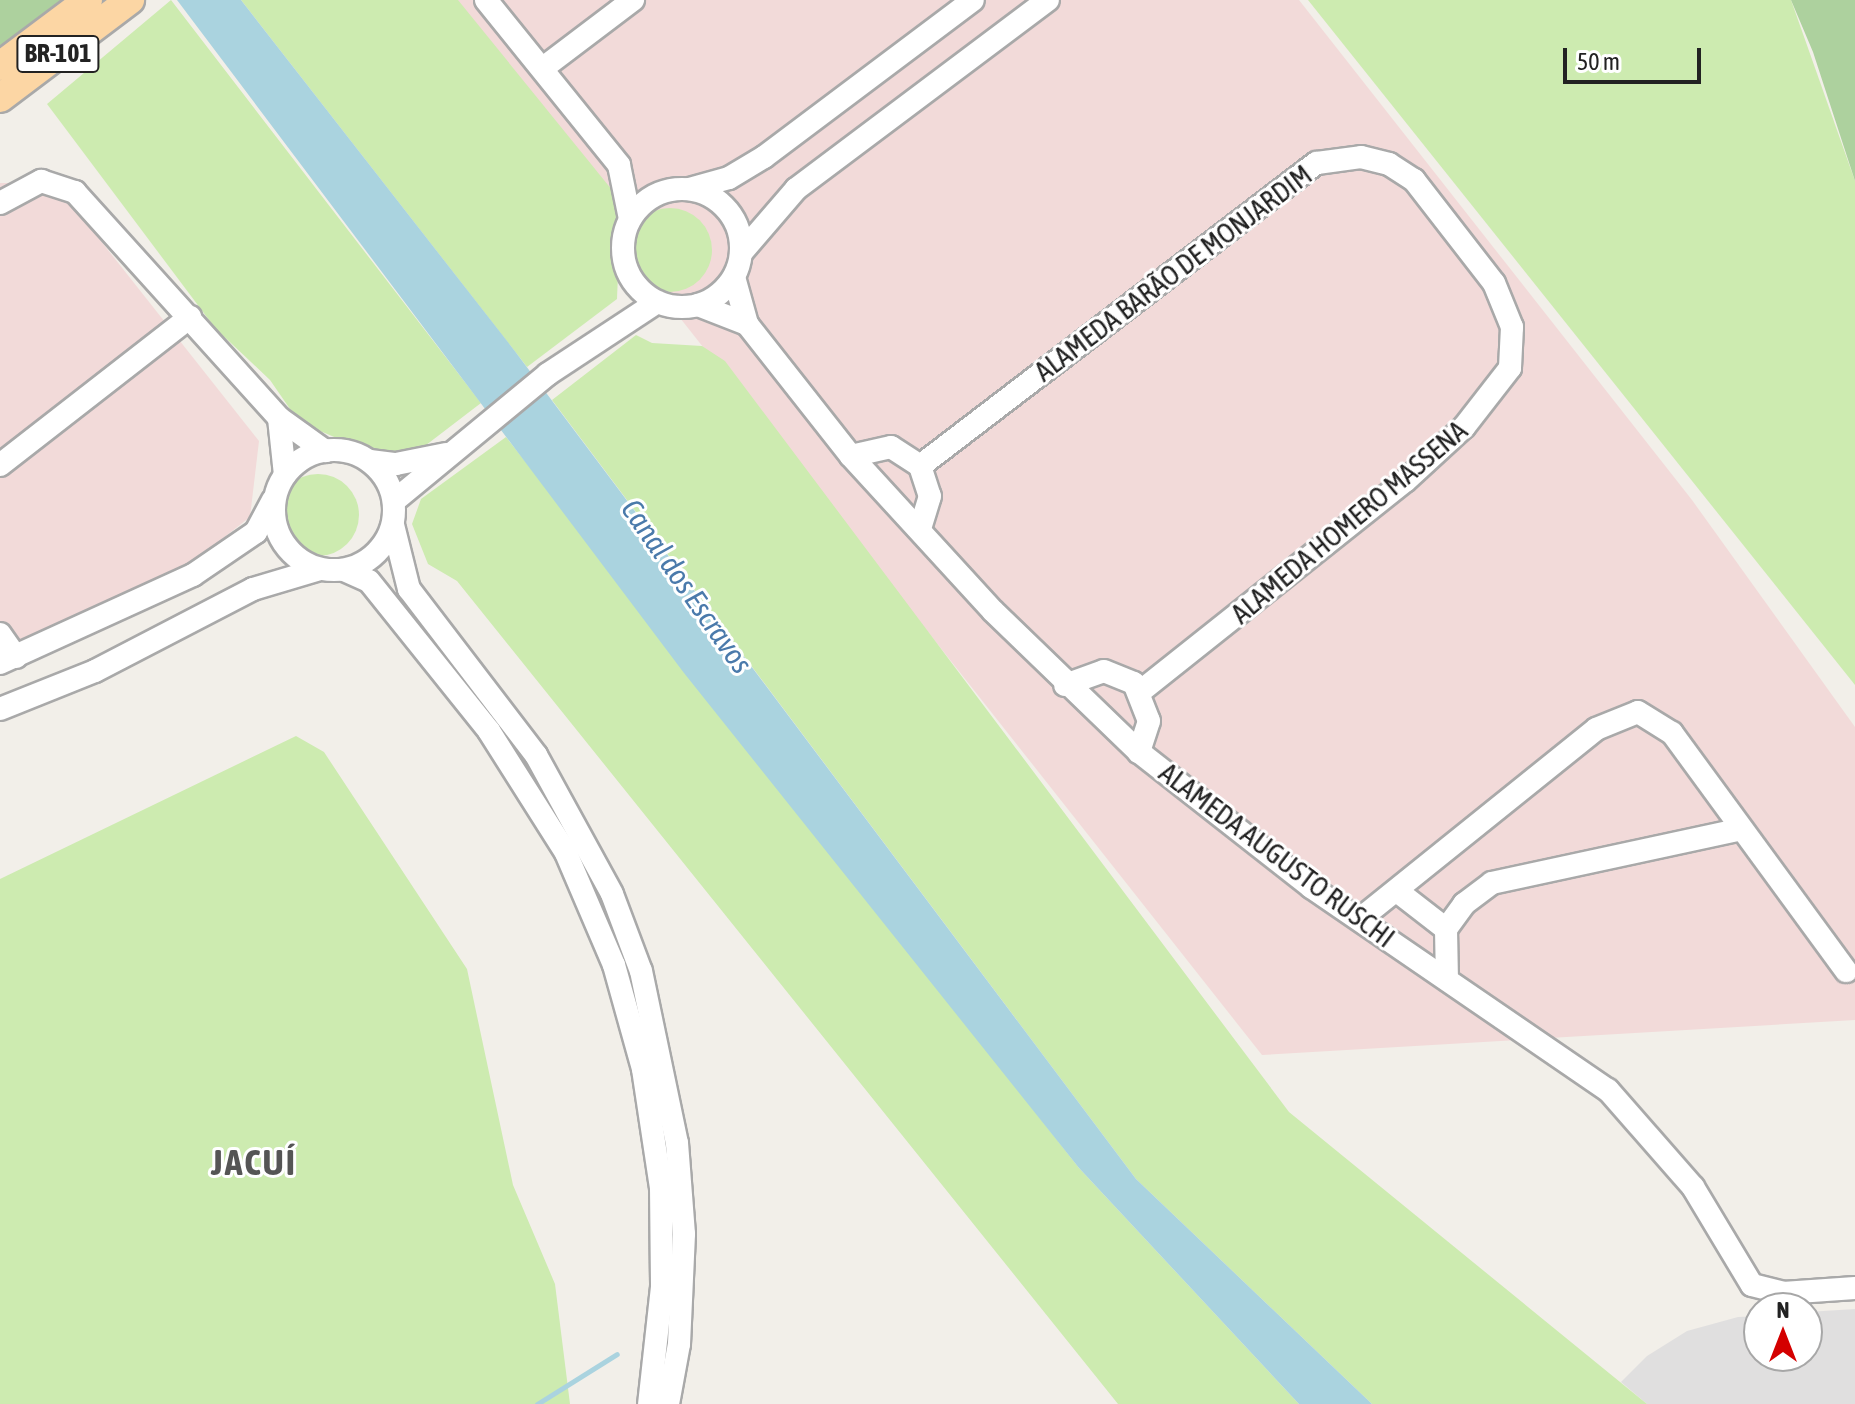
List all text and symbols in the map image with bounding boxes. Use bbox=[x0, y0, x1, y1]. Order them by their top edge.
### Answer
road number: BR-101 bbox=[16, 32, 100, 76]
scale bar bbox=[1567, 32, 1705, 82]
text: 50 m bbox=[1577, 48, 1620, 75]
street label: ALAMEDA BARÃO DE MONJARDIM bbox=[1028, 158, 1318, 388]
street label: ALAMEDA HOMERO MASSENA bbox=[1224, 413, 1474, 631]
water label: Canal dos Escravos bbox=[614, 492, 760, 680]
street label: ALAMEDA AUGUSTO RUSCHI bbox=[1153, 756, 1401, 954]
district label: JACUÍ bbox=[211, 1141, 297, 1185]
north arrow bbox=[1743, 1292, 1823, 1372]
text: N bbox=[1777, 1297, 1789, 1323]

